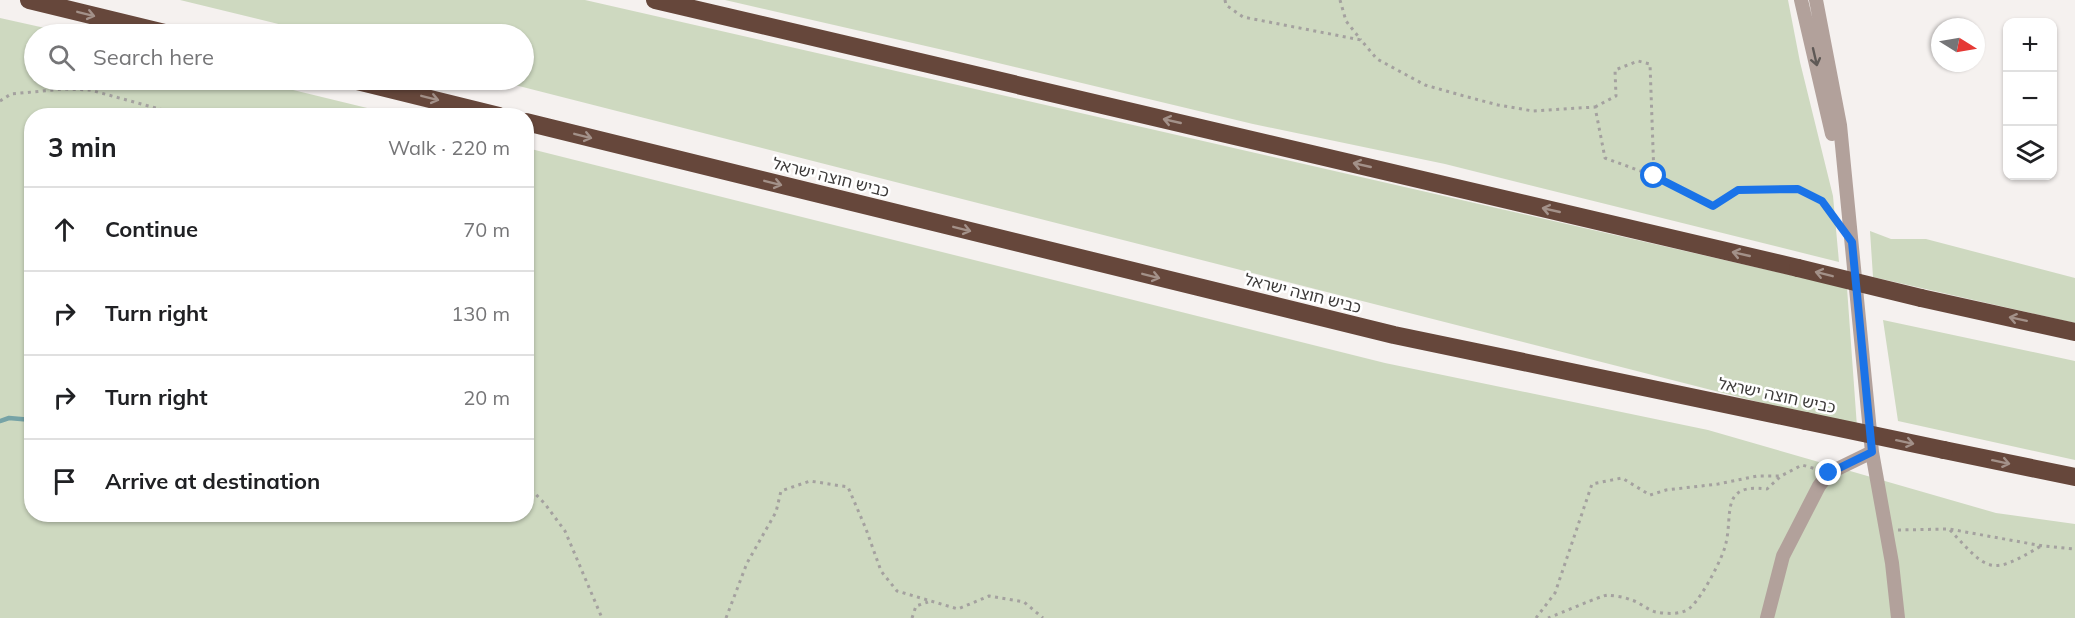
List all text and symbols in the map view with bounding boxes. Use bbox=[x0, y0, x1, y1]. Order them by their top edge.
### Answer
one-way arrow bbox=[76, 8, 95, 20]
north arrow bbox=[1931, 18, 1985, 72]
map controls bbox=[2003, 18, 2057, 180]
button: + bbox=[2003, 18, 2057, 72]
search box bbox=[24, 24, 534, 90]
icon: search bbox=[45, 41, 78, 74]
text: Search here bbox=[93, 43, 214, 71]
one-way arrow bbox=[1809, 47, 1821, 66]
button: − bbox=[2003, 72, 2057, 126]
one-way arrow bbox=[420, 93, 439, 105]
one-way arrow bbox=[1163, 115, 1182, 126]
button: layers bbox=[2003, 126, 2057, 180]
text: 3 min bbox=[48, 131, 117, 164]
one-way arrow bbox=[574, 131, 593, 143]
text: Walk · 220 m bbox=[388, 135, 510, 160]
street label: כביש חוצה ישראל bbox=[771, 153, 891, 201]
one-way arrow bbox=[1352, 159, 1371, 171]
route start bbox=[1640, 162, 1666, 188]
one-way arrow bbox=[763, 177, 782, 189]
one-way arrow bbox=[1542, 203, 1561, 215]
icon: ahead bbox=[48, 213, 81, 246]
text: Continue bbox=[105, 215, 198, 243]
text: 70 m bbox=[463, 217, 510, 242]
one-way arrow bbox=[952, 224, 971, 236]
one-way arrow bbox=[1732, 248, 1751, 260]
one-way arrow bbox=[1815, 267, 1834, 279]
street label: כביש חוצה ישראל bbox=[1243, 269, 1363, 317]
one-way arrow bbox=[1142, 270, 1161, 282]
icon: right bbox=[48, 297, 81, 330]
text: Turn right bbox=[105, 299, 208, 327]
text: 130 m bbox=[451, 301, 510, 326]
one-way arrow bbox=[2009, 313, 2028, 324]
street label: כביש חוצה ישראל bbox=[1716, 373, 1838, 417]
icon: right bbox=[48, 381, 81, 414]
text: Turn right bbox=[105, 383, 208, 411]
text: 20 m bbox=[463, 385, 510, 410]
one-way arrow bbox=[1894, 437, 1914, 448]
one-way arrow bbox=[1991, 457, 2010, 468]
route end bbox=[1815, 459, 1841, 485]
icon: arrive bbox=[48, 465, 81, 498]
text: Arrive at destination bbox=[105, 467, 320, 495]

